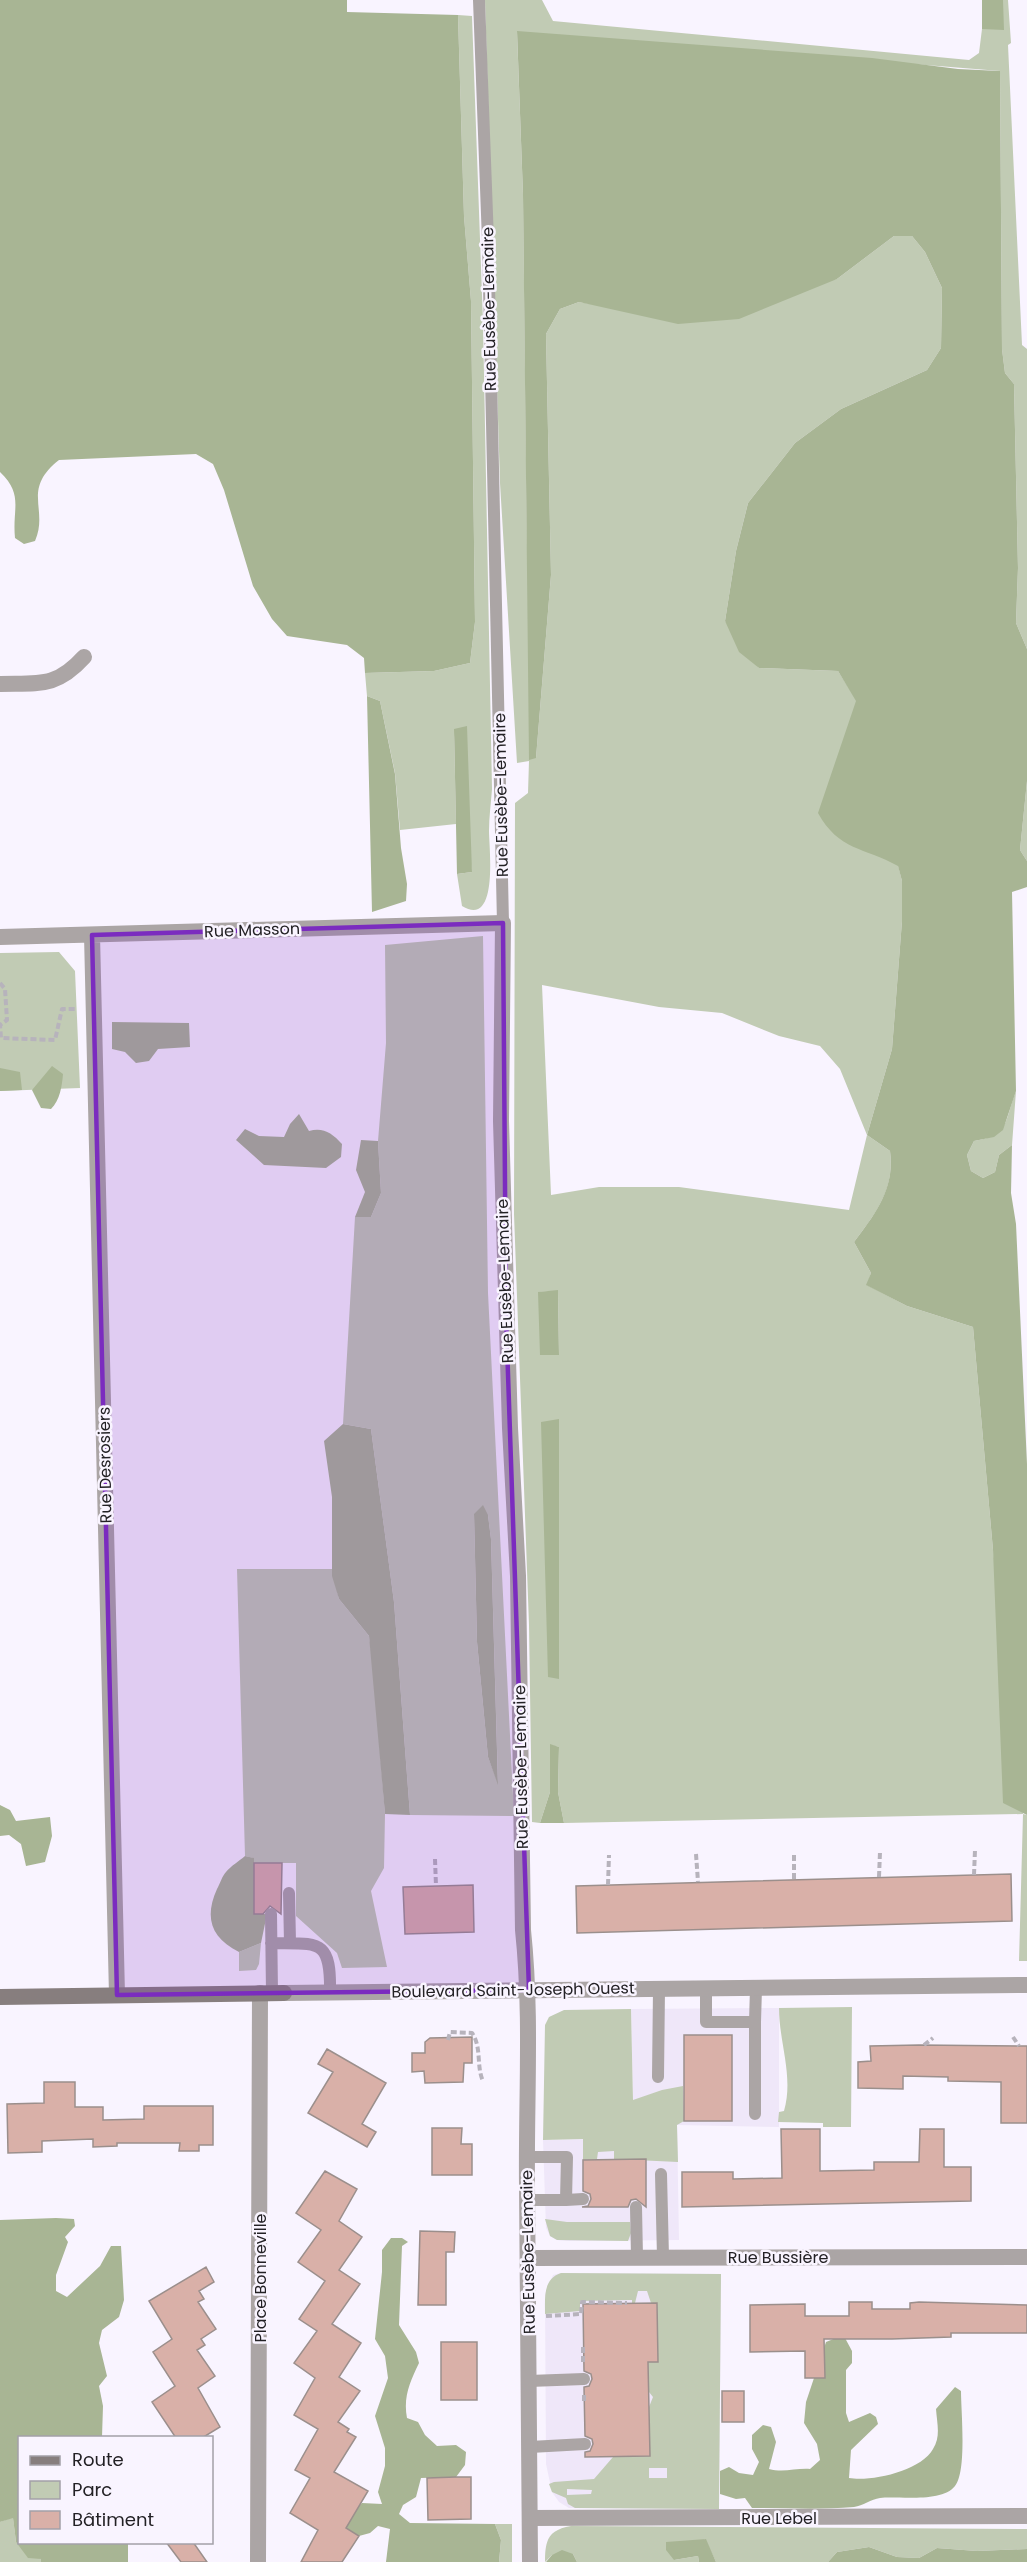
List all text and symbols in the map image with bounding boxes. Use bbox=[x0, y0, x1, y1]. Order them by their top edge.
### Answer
street label: Rue Eusèbe-Lemaire bbox=[476, 227, 502, 391]
street label: Rue Eusèbe-Lemaire bbox=[488, 713, 514, 877]
street label: Rue Masson bbox=[204, 917, 300, 943]
street label: Rue Eusèbe-Lemaire bbox=[491, 1198, 519, 1364]
street label: Rue Desrosiers bbox=[92, 1407, 118, 1523]
street label: Rue Eusèbe-Lemaire bbox=[508, 1685, 534, 1849]
street label: Boulevard Saint-Joseph Ouest bbox=[391, 1976, 635, 2004]
street label: Rue Eusèbe-Lemaire bbox=[515, 2170, 541, 2334]
street label: Place Bonneville bbox=[249, 2213, 272, 2343]
street label: Rue Bussière bbox=[728, 2246, 828, 2269]
legend bbox=[18, 2436, 213, 2544]
text: Route bbox=[72, 2447, 124, 2472]
text: Parc bbox=[72, 2477, 112, 2502]
text: Bâtiment bbox=[72, 2507, 154, 2532]
street label: Rue Lebel bbox=[741, 2507, 817, 2530]

